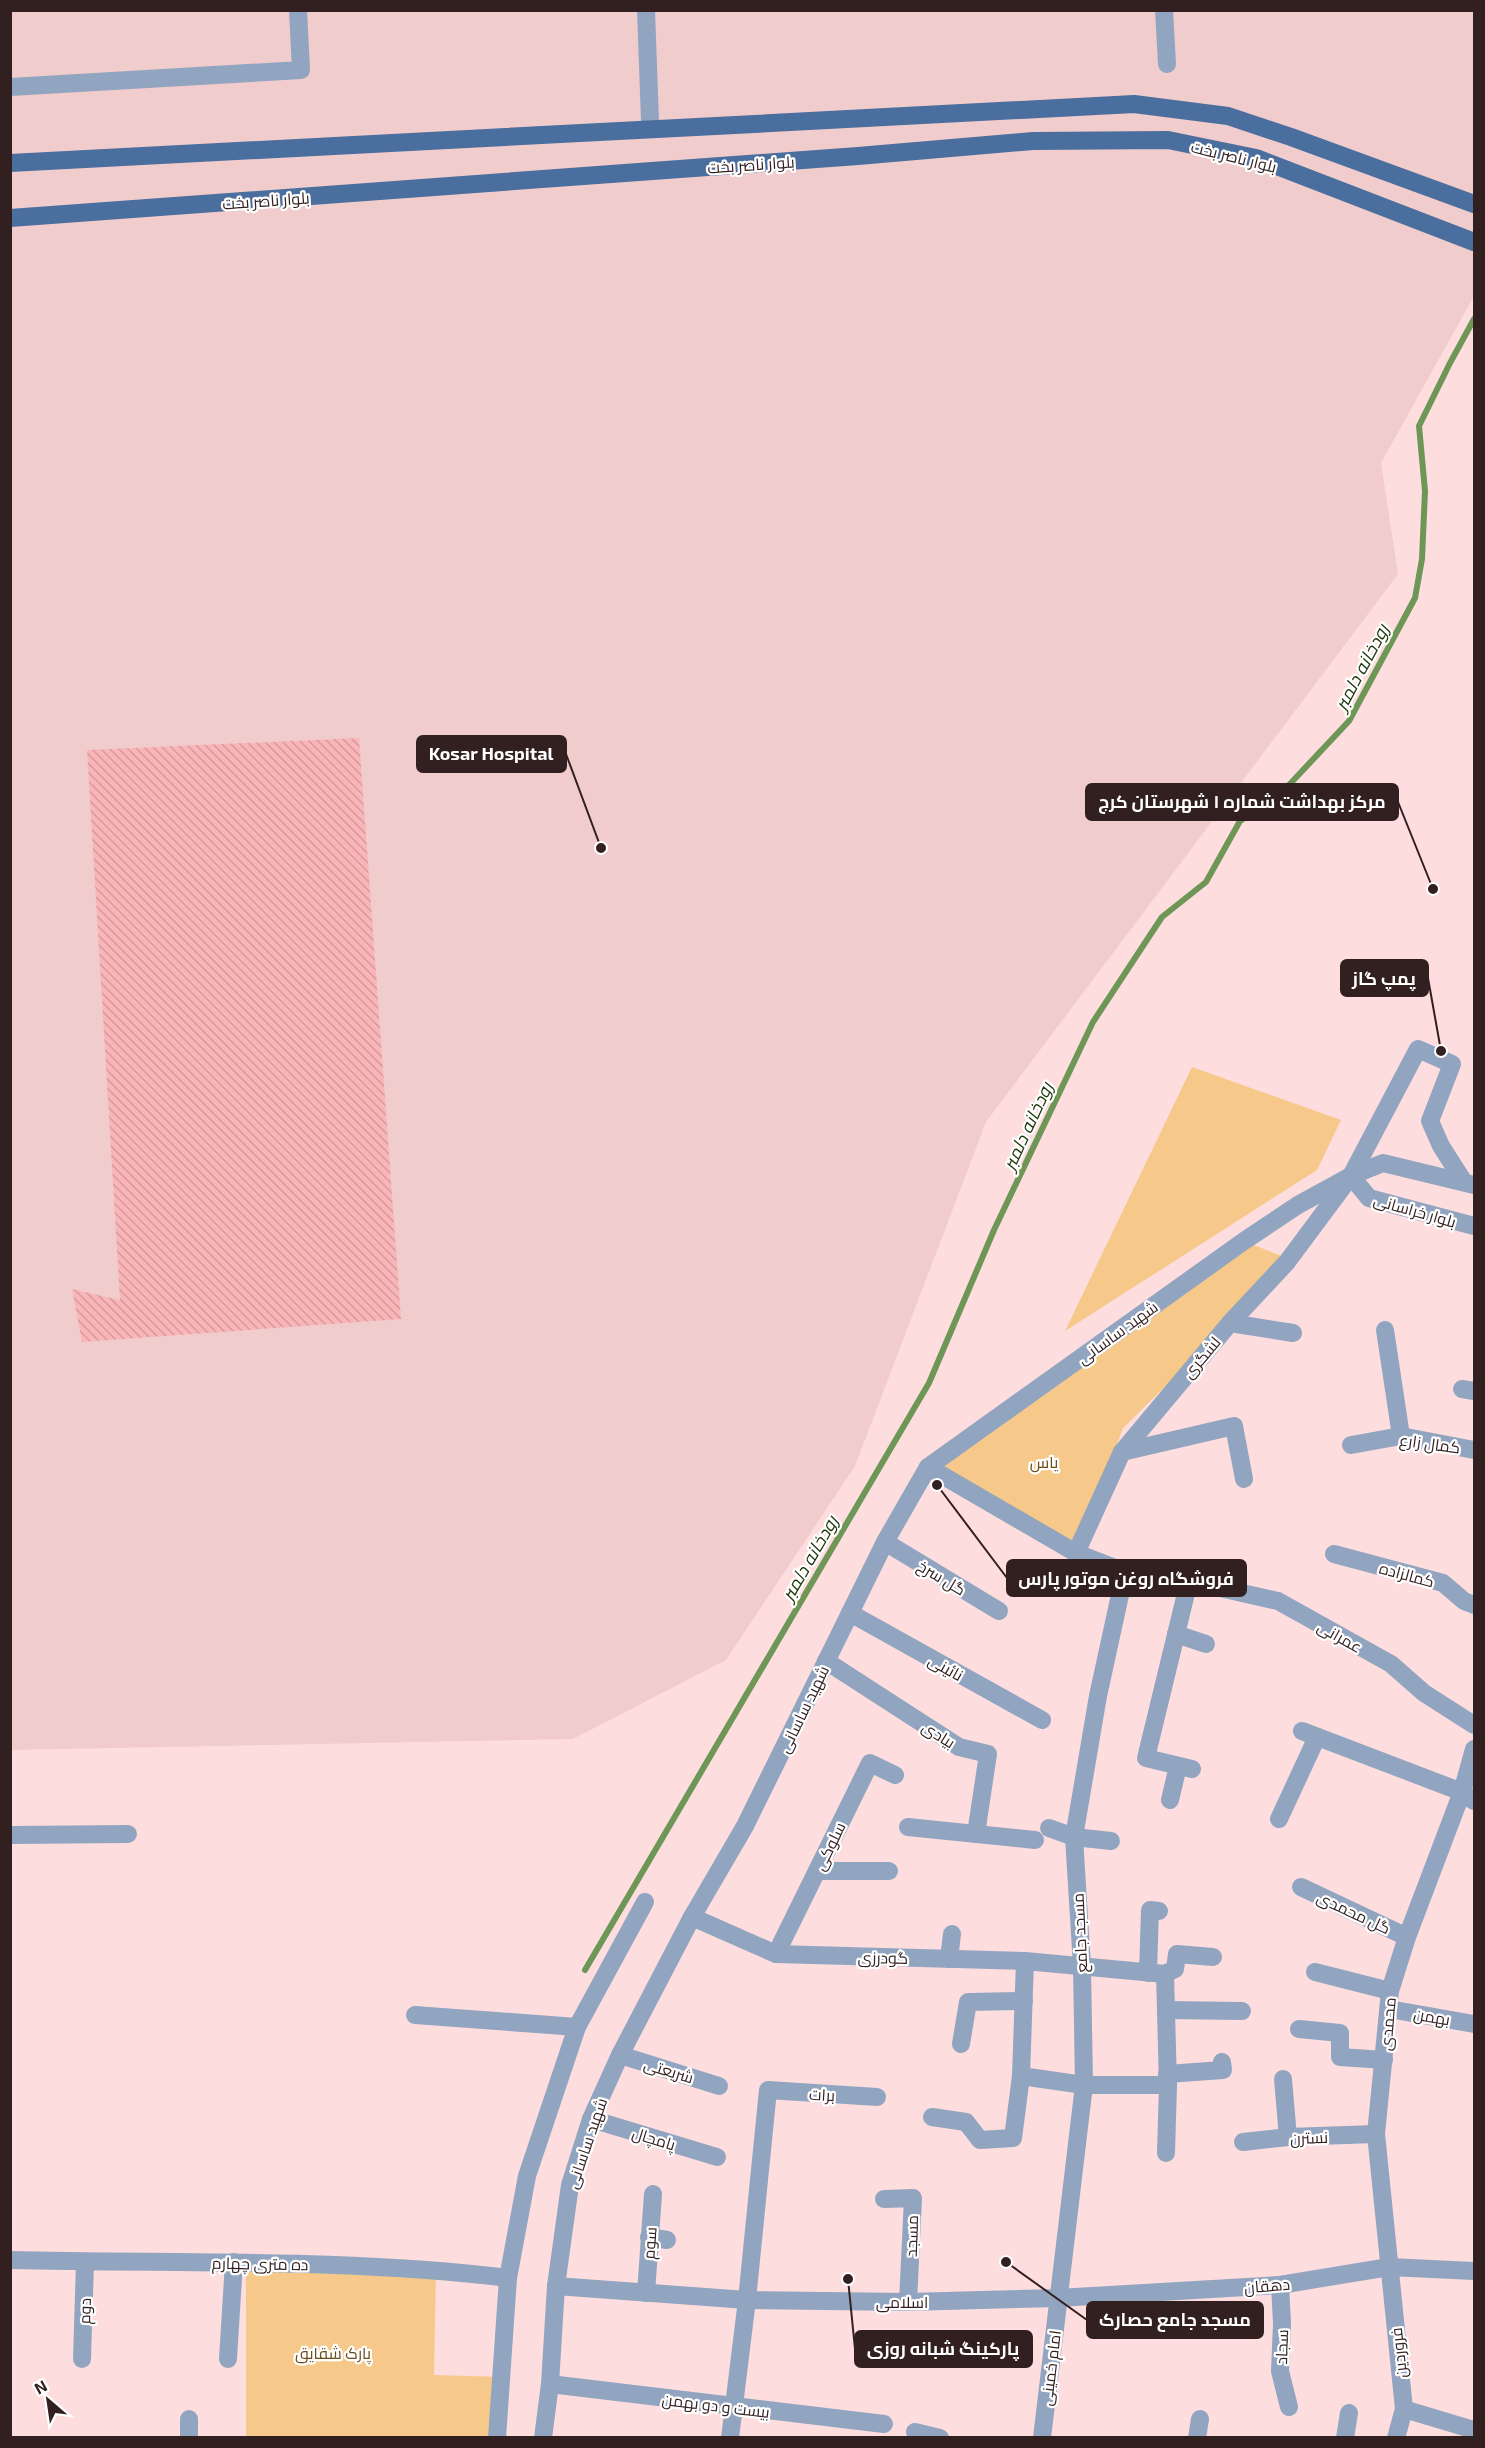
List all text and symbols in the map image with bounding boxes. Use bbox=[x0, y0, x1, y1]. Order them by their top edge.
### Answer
street label: بلوار ناصر بخت bbox=[1189, 136, 1279, 177]
street label: بلوار ناصر بخت bbox=[707, 151, 795, 178]
street label: بلوار ناصر بخت bbox=[222, 187, 310, 214]
water label: رودخانه دلمبر bbox=[1328, 619, 1393, 716]
callout: Kosar Hospital bbox=[417, 736, 566, 772]
text: Kosar Hospital bbox=[429, 742, 553, 764]
callout: مرکز بهداشت شماره ۱ شهرستان کرج bbox=[1086, 784, 1398, 820]
text: مرکز بهداشت شماره ۱ شهرستان کرج bbox=[1098, 790, 1386, 814]
callout: پمپ گاز bbox=[1341, 960, 1428, 996]
text: پمپ گاز bbox=[1351, 967, 1416, 991]
water label: رودخانه دلمبر bbox=[996, 1077, 1057, 1175]
street label: بلوار خراسانی bbox=[1371, 1189, 1458, 1233]
street label: شهید ساسانی bbox=[1073, 1296, 1162, 1369]
street label: لشگری bbox=[1178, 1332, 1225, 1383]
street label: کمال زارع bbox=[1398, 1429, 1462, 1460]
park label: یاس bbox=[1030, 1452, 1059, 1473]
water label: رودخانه دلمبر bbox=[775, 1511, 843, 1606]
street label: گل سرخ bbox=[913, 1555, 969, 1601]
street label: کمالزاده bbox=[1377, 1558, 1437, 1591]
callout: فروشگاه روغن موتور پارس bbox=[1007, 1560, 1246, 1596]
text: فروشگاه روغن موتور پارس bbox=[1018, 1567, 1234, 1591]
street label: عمرانی bbox=[1314, 1616, 1366, 1658]
street label: نائینی bbox=[924, 1650, 967, 1686]
street label: شهید ساسانی bbox=[774, 1662, 834, 1757]
street label: بیادی bbox=[918, 1716, 959, 1753]
street label: سلوکی bbox=[809, 1819, 851, 1874]
street label: گل محمدی bbox=[1313, 1887, 1394, 1939]
street label: مسجد جامع bbox=[1067, 1893, 1094, 1973]
street label: گودرزی bbox=[858, 1947, 908, 1969]
street label: محمدی bbox=[1375, 1996, 1401, 2052]
street label: بهمن bbox=[1412, 2003, 1452, 2031]
street label: شریعتی bbox=[641, 2053, 696, 2088]
street label: برات bbox=[808, 2084, 835, 2105]
street label: شهید ساسانی bbox=[562, 2095, 612, 2192]
street label: پامچال bbox=[629, 2122, 679, 2157]
street label: نسترن bbox=[1290, 2127, 1328, 2149]
street label: مسجد bbox=[901, 2215, 922, 2257]
street label: سوم bbox=[638, 2226, 663, 2260]
street label: ده متری چهارم bbox=[211, 2253, 309, 2276]
street label: دهقان bbox=[1243, 2274, 1291, 2298]
street label: اسلامی bbox=[876, 2292, 928, 2313]
street label: دوم bbox=[74, 2297, 97, 2325]
callout: مسجد جامع حصارک bbox=[1087, 2302, 1263, 2338]
text: مسجد جامع حصارک bbox=[1099, 2308, 1251, 2332]
street label: فروردین bbox=[1386, 2327, 1412, 2379]
street label: امام خمینی bbox=[1036, 2329, 1067, 2407]
street label: سجاد bbox=[1271, 2329, 1292, 2365]
callout: پارکینگ شبانه روزی bbox=[855, 2331, 1032, 2367]
text: پارکینگ شبانه روزی bbox=[867, 2337, 1020, 2361]
park label: پارک شقایق bbox=[295, 2343, 372, 2365]
north arrow bbox=[18, 2370, 78, 2430]
text: N bbox=[31, 2375, 50, 2398]
street label: بیست و دو بهمن bbox=[661, 2389, 771, 2423]

